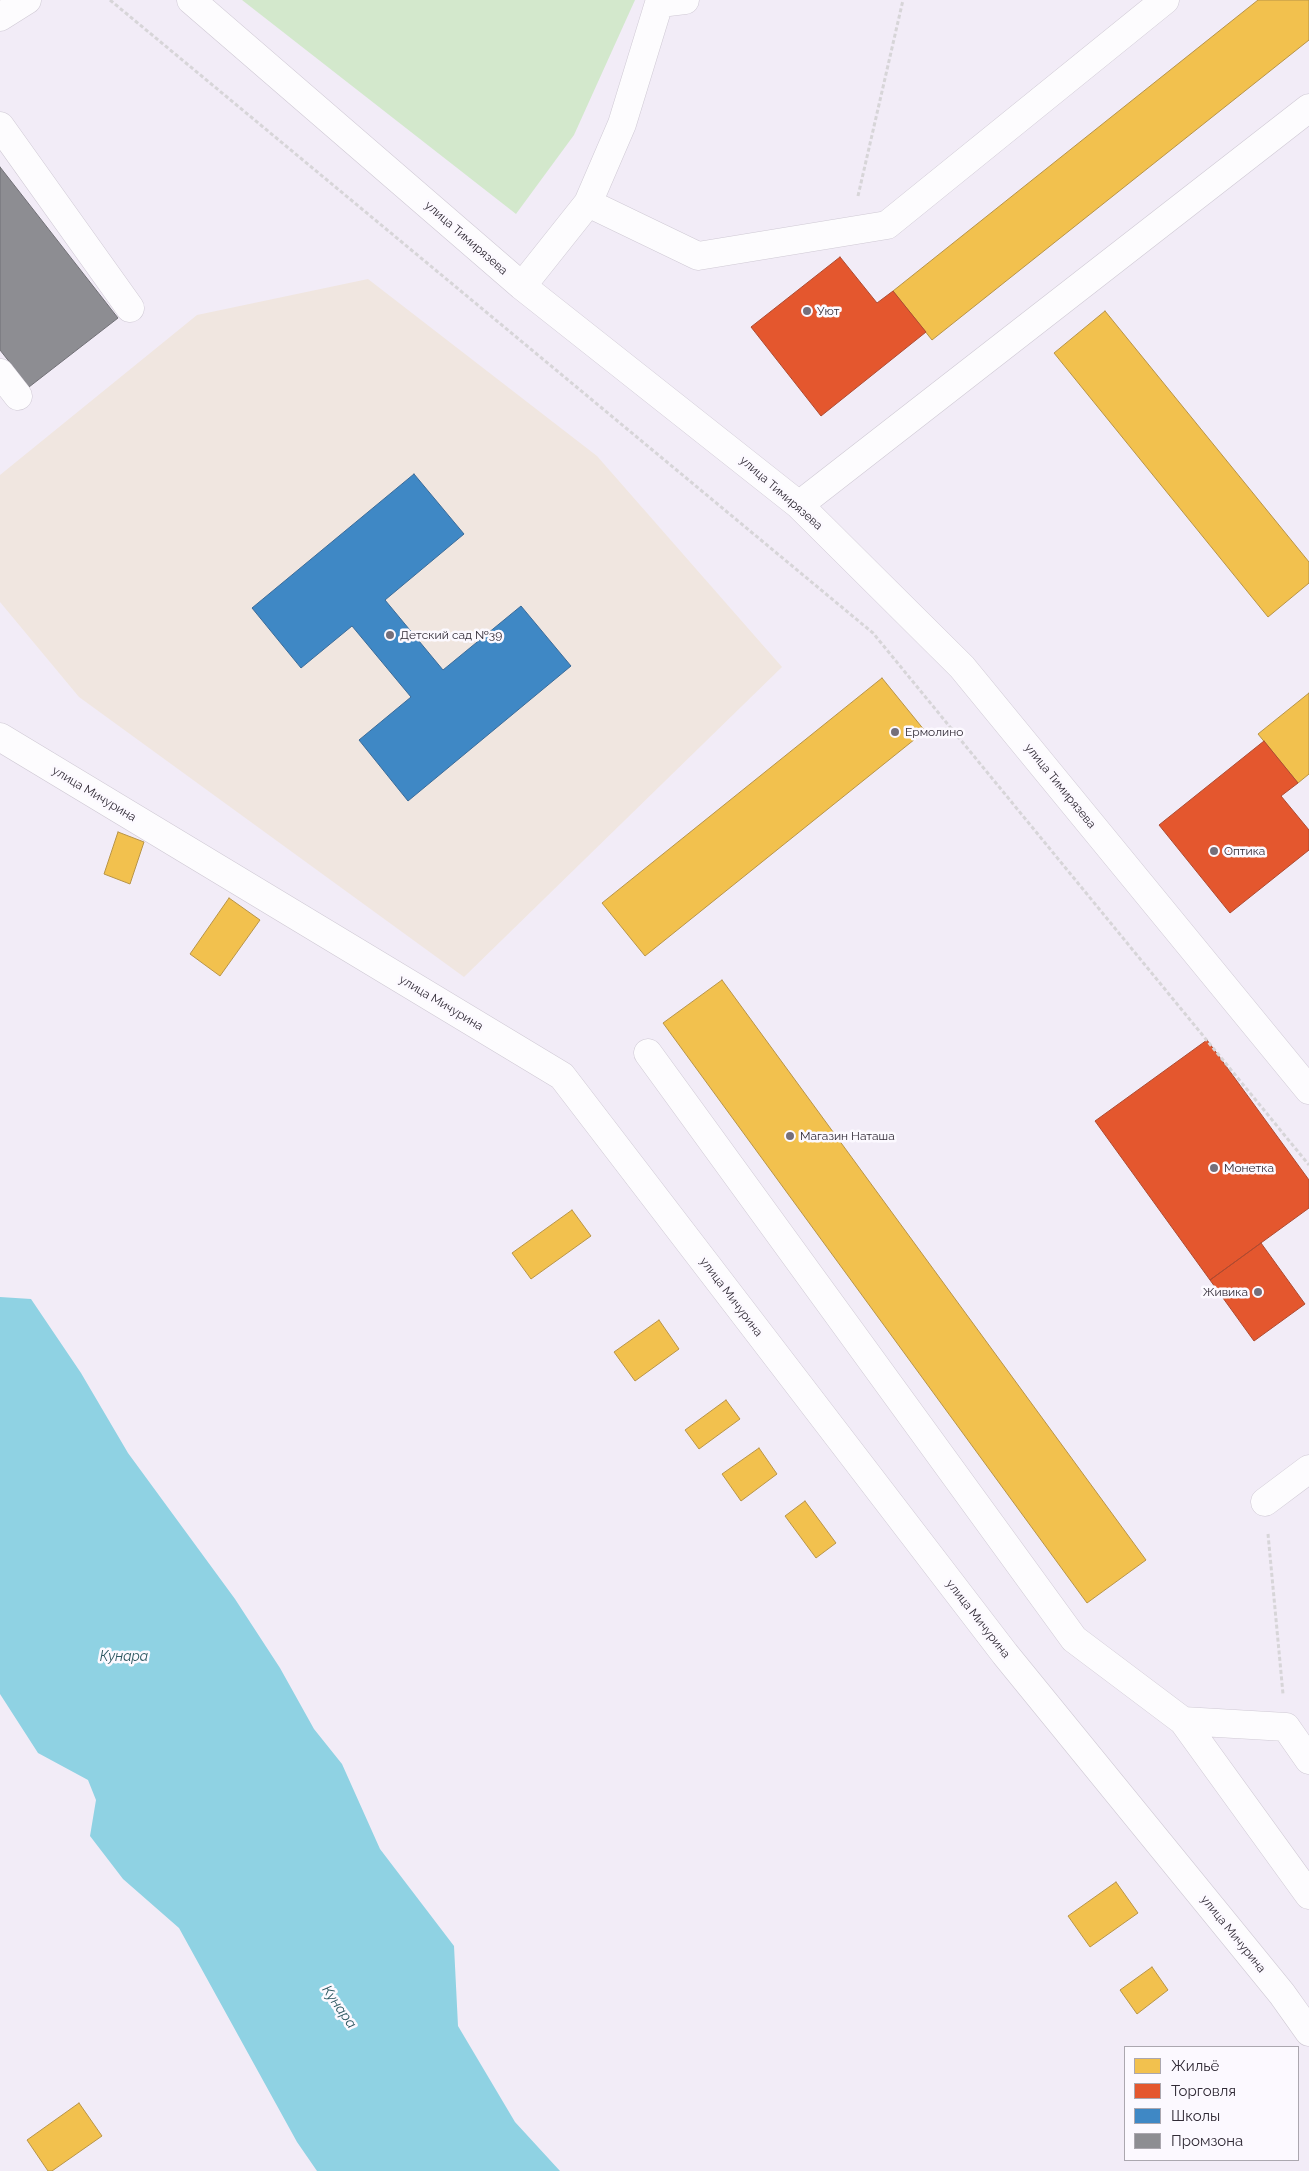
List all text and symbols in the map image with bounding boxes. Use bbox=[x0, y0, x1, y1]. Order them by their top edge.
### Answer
street label: улица Тимирязева bbox=[422, 198, 510, 278]
place label: Уют bbox=[817, 304, 839, 318]
marker: Уют bbox=[801, 305, 813, 317]
street label: улица Тимирязева bbox=[737, 453, 825, 533]
place label: Детский сад №39 bbox=[400, 628, 502, 642]
marker: Детский сад №39 bbox=[384, 629, 396, 641]
place label: Ермолино bbox=[905, 725, 963, 739]
marker: Ермолино bbox=[889, 726, 901, 738]
street label: улица Тимирязева bbox=[1021, 741, 1099, 831]
street label: улица Мичурина bbox=[49, 763, 139, 825]
place label: Оптика bbox=[1224, 844, 1265, 858]
marker: Оптика bbox=[1208, 845, 1220, 857]
street label: улица Мичурина bbox=[396, 972, 486, 1034]
place label: Магазин Наташа bbox=[800, 1129, 895, 1143]
marker: Магазин Наташа bbox=[784, 1130, 796, 1142]
place label: Монетка bbox=[1224, 1161, 1274, 1175]
marker: Монетка bbox=[1208, 1162, 1220, 1174]
street label: улица Мичурина bbox=[697, 1255, 765, 1339]
place label: Живика bbox=[1203, 1285, 1248, 1299]
marker: Живика bbox=[1252, 1286, 1264, 1298]
street label: улица Мичурина bbox=[943, 1577, 1013, 1661]
water label: Кунара bbox=[100, 1649, 148, 1665]
street label: улица Мичурина bbox=[1197, 1892, 1269, 1976]
water label: Кунара bbox=[318, 1982, 360, 2032]
legend bbox=[1124, 2046, 1299, 2161]
text: Жильё bbox=[1171, 2057, 1219, 2075]
text: Торговля bbox=[1171, 2082, 1236, 2100]
text: Школы bbox=[1171, 2107, 1220, 2125]
text: Промзона bbox=[1171, 2132, 1243, 2150]

